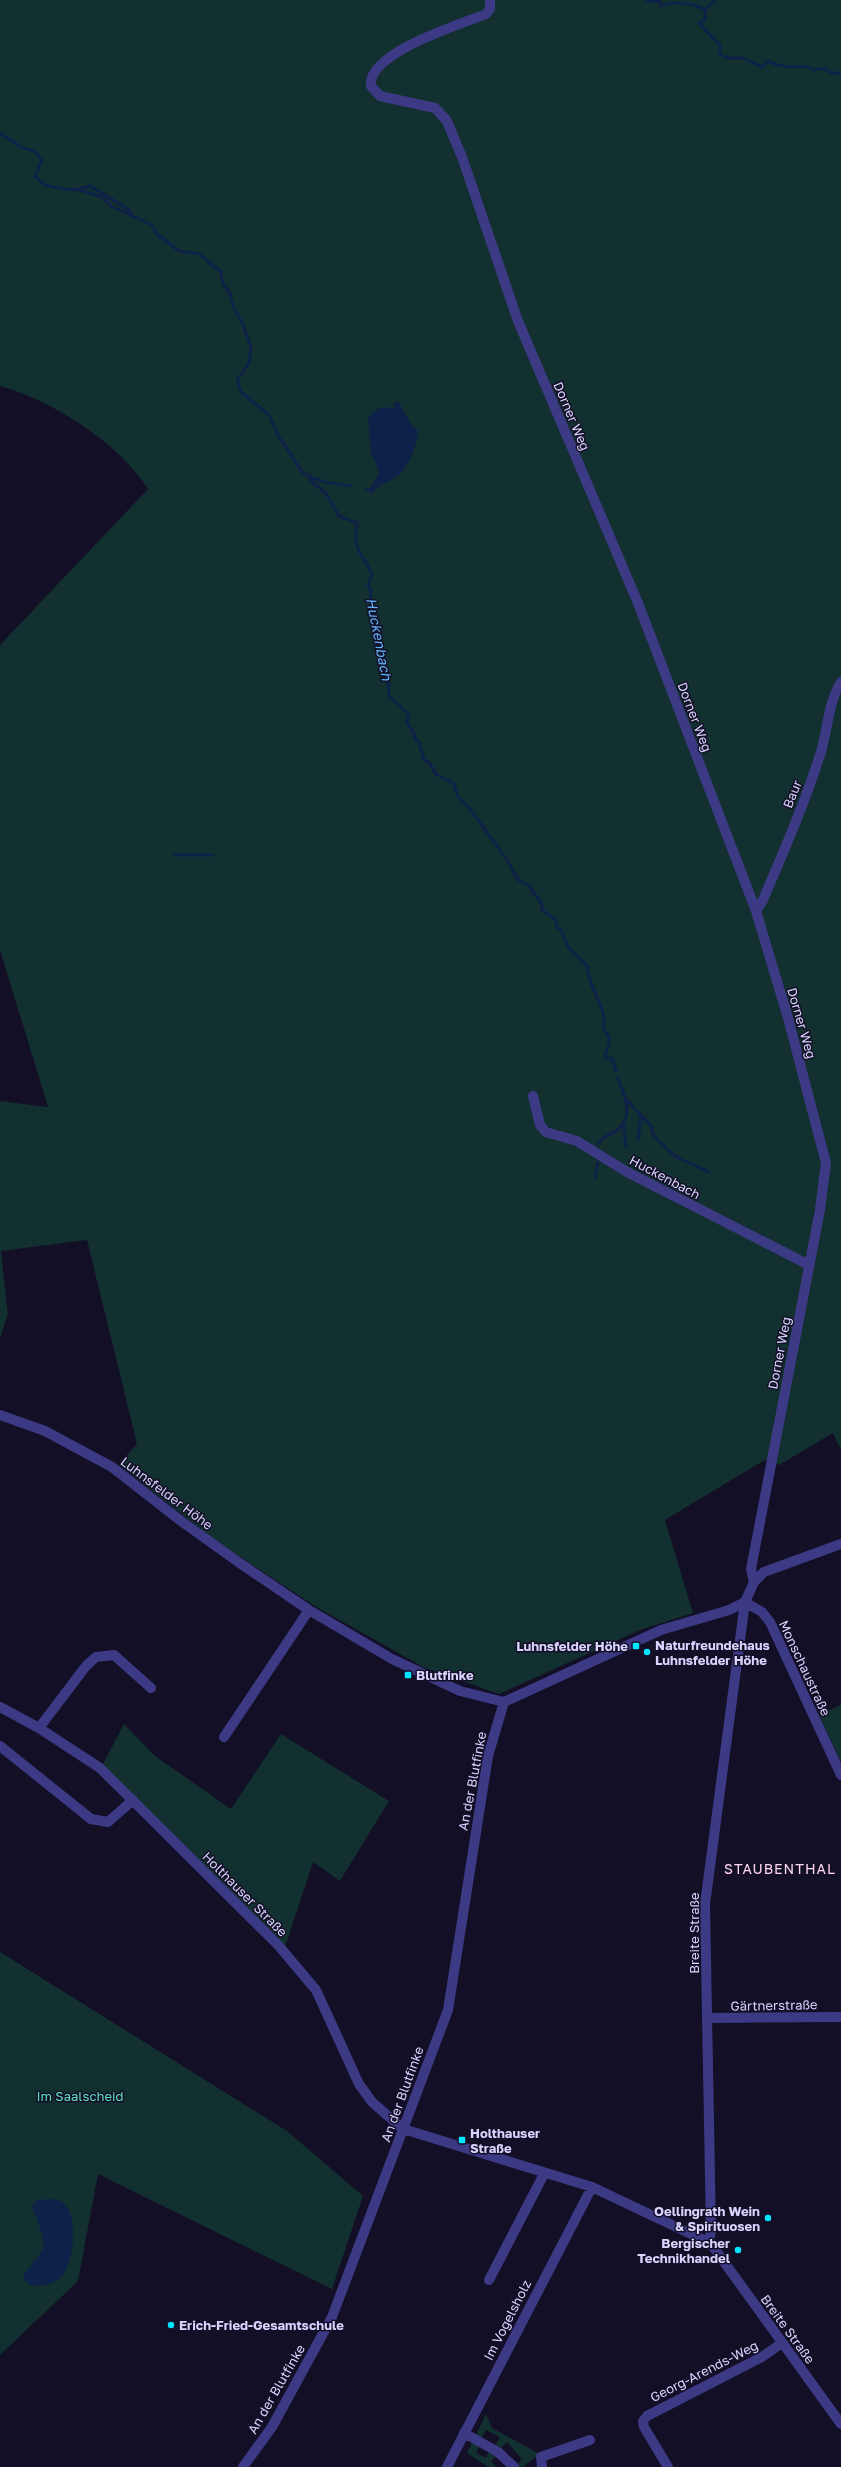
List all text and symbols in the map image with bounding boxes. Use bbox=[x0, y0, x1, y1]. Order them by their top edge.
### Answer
street label: Dorner Weg bbox=[550, 379, 594, 453]
water label: Huckenbach bbox=[363, 596, 396, 683]
street label: Dorner Weg bbox=[674, 680, 716, 754]
street label: Baur bbox=[779, 778, 805, 810]
street label: Dorner Weg bbox=[784, 986, 820, 1060]
street label: Huckenbach bbox=[627, 1152, 703, 1202]
street label: Dorner Weg bbox=[764, 1315, 794, 1391]
street label: Luhnsfelder Höhe bbox=[118, 1453, 216, 1533]
street label: Monschaustraße bbox=[776, 1618, 834, 1718]
place label: Naturfreundehaus Luhnsfelder Höhe bbox=[655, 1637, 770, 1668]
place label: Luhnsfelder Höhe bbox=[516, 1638, 628, 1654]
marker: Luhnsfelder Höhe bbox=[631, 1641, 641, 1651]
marker: Naturfreundehaus Luhnsfelder Höhe bbox=[642, 1647, 652, 1657]
place label: Blutfinke bbox=[416, 1667, 474, 1683]
marker: Blutfinke bbox=[403, 1670, 413, 1680]
street label: An der Blutfinke bbox=[455, 1730, 489, 1832]
street label: Holthauser Straße bbox=[199, 1848, 291, 1940]
district label: STAUBENTHAL bbox=[724, 1860, 836, 1877]
street label: Breite Straße bbox=[686, 1892, 702, 1974]
street label: Gärtnerstraße bbox=[730, 1996, 818, 2014]
street label: An der Blutfinke bbox=[377, 2044, 427, 2144]
park label: Im Saalscheid bbox=[37, 2088, 124, 2104]
place label: Holthauser Straße bbox=[470, 2125, 540, 2156]
marker: Holthauser Straße bbox=[457, 2135, 467, 2145]
place label: Oellingrath Wein & Spirituosen bbox=[654, 2203, 760, 2234]
marker: Oellingrath Wein & Spirituosen bbox=[763, 2213, 773, 2223]
place label: Bergischer Technikhandel bbox=[637, 2235, 731, 2266]
marker: Bergischer Technikhandel bbox=[733, 2245, 743, 2255]
street label: Im Vogelsholz bbox=[480, 2277, 534, 2363]
street label: Breite Straße bbox=[758, 2291, 818, 2367]
place label: Erich-Fried-Gesamtschule bbox=[179, 2317, 344, 2333]
marker: Erich-Fried-Gesamtschule bbox=[166, 2320, 176, 2330]
street label: Georg-Arends-Weg bbox=[647, 2337, 761, 2405]
street label: An der Blutfinke bbox=[244, 2341, 308, 2437]

